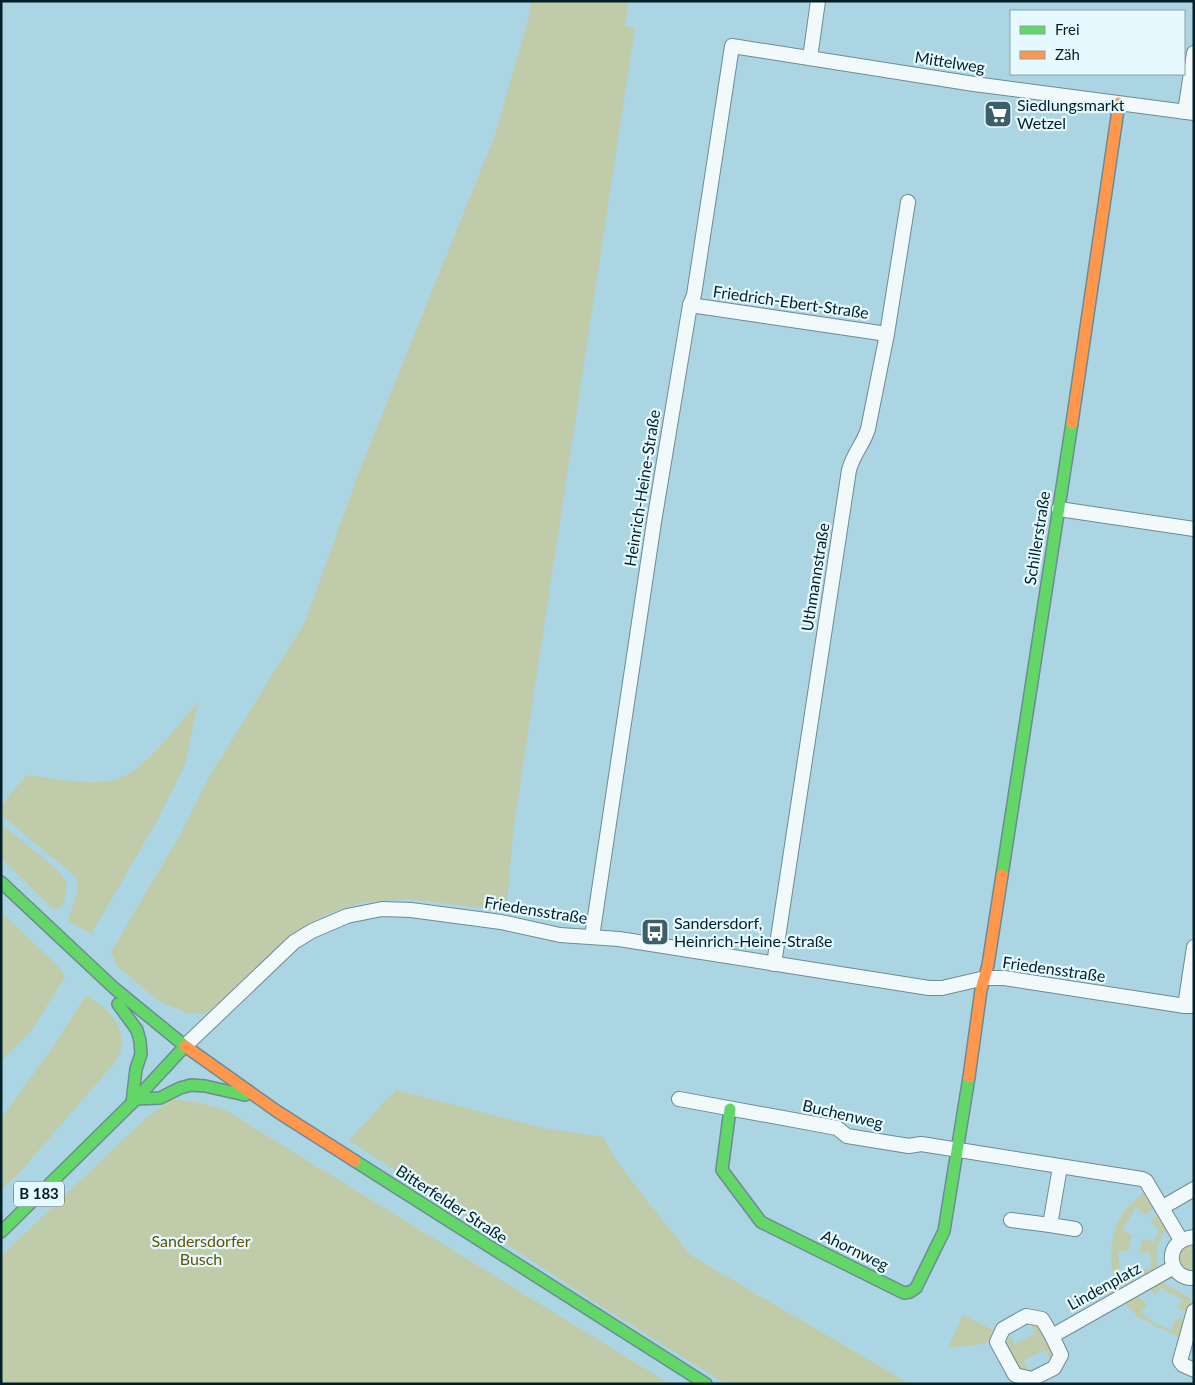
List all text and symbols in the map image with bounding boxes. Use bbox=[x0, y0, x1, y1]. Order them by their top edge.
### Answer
legend bbox=[1010, 10, 1185, 75]
text: Frei bbox=[1055, 20, 1080, 38]
text: Zäh bbox=[1055, 45, 1080, 63]
street label: Mittelweg bbox=[914, 47, 987, 76]
place label: Siedlungsmarkt Wetzel bbox=[1017, 95, 1125, 132]
supermarket icon: Siedlungsmarkt Wetzel bbox=[983, 99, 1013, 129]
street label: Friedrich-Ebert-Straße bbox=[712, 281, 870, 322]
street label: Heinrich-Heine-Straße bbox=[620, 408, 663, 568]
street label: Schillerstraße bbox=[1020, 490, 1053, 586]
street label: Uthmannstraße bbox=[797, 521, 832, 632]
street label: Friedensstraße bbox=[483, 892, 589, 927]
place label: Sandersdorf, Heinrich-Heine-Straße bbox=[674, 913, 832, 950]
bus stop icon: Sandersdorf, Heinrich-Heine-Straße bbox=[640, 917, 670, 947]
street label: Friedensstraße bbox=[1001, 952, 1107, 985]
street label: Buchenweg bbox=[801, 1095, 885, 1132]
street label: Bitterfelder Straße bbox=[393, 1160, 512, 1247]
road number: B 183 bbox=[14, 1182, 64, 1206]
street label: Ahornweg bbox=[818, 1225, 892, 1274]
park label: Sandersdorfer Busch bbox=[151, 1231, 251, 1268]
street label: Lindenplatz bbox=[1064, 1258, 1144, 1313]

